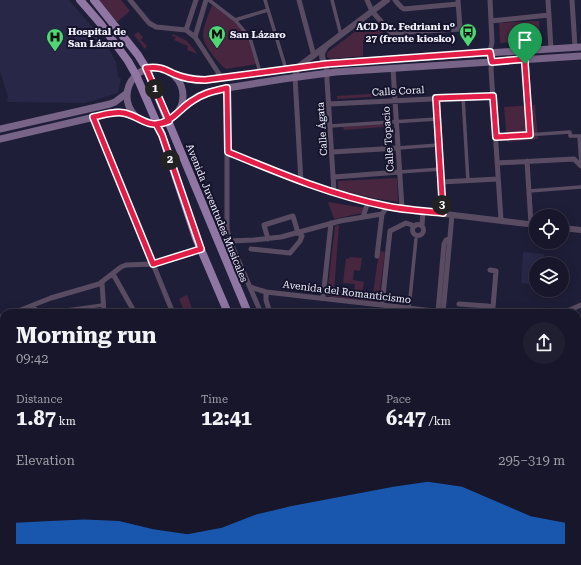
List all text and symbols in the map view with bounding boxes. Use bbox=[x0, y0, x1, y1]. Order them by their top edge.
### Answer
place label: ACD Dr. Fedriani nº 27 (frente kiosko) bbox=[356, 21, 455, 44]
bus stop icon: ACD Dr. Fedriani nº 27 (frente kiosko) bbox=[458, 22, 478, 47]
pin bbox=[508, 23, 542, 64]
metro station icon: San Lázaro bbox=[207, 24, 227, 49]
place label: Hospital de San Lázaro bbox=[68, 26, 126, 49]
hospital icon: Hospital de San Lázaro bbox=[45, 27, 65, 52]
place label: San Lázaro bbox=[230, 29, 286, 40]
icon: arrive bbox=[514, 29, 536, 51]
pin: 1 bbox=[145, 79, 165, 99]
text: 1 bbox=[152, 82, 158, 95]
street label: Calle Coral bbox=[371, 84, 425, 98]
street label: Calle Ágata bbox=[315, 101, 329, 156]
street label: Calle Topacio bbox=[380, 106, 396, 172]
street label: Avenida Juventudes Musicales bbox=[184, 142, 250, 284]
pin: 2 bbox=[160, 150, 180, 170]
text: 2 bbox=[167, 153, 173, 166]
pin: 3 bbox=[432, 195, 452, 215]
text: 3 bbox=[439, 198, 445, 211]
map controls bbox=[529, 209, 569, 297]
button: locate bbox=[529, 209, 569, 249]
button: layers bbox=[529, 257, 569, 297]
street label: Avenida del Romanticismo bbox=[282, 279, 412, 305]
button: share bbox=[523, 322, 565, 364]
text: Morning run bbox=[16, 323, 157, 348]
text: 09:42 bbox=[16, 351, 48, 366]
text: Distance bbox=[16, 393, 63, 406]
text: Time bbox=[201, 393, 228, 406]
text: Pace bbox=[386, 393, 411, 406]
text: 1.87 bbox=[16, 406, 56, 430]
text: 12:41 bbox=[201, 406, 252, 430]
text: 6:47 bbox=[386, 406, 426, 430]
text: km bbox=[56, 415, 76, 428]
text: /km bbox=[426, 415, 451, 428]
text: Elevation bbox=[16, 453, 75, 468]
text: 295–319 m bbox=[498, 453, 565, 468]

